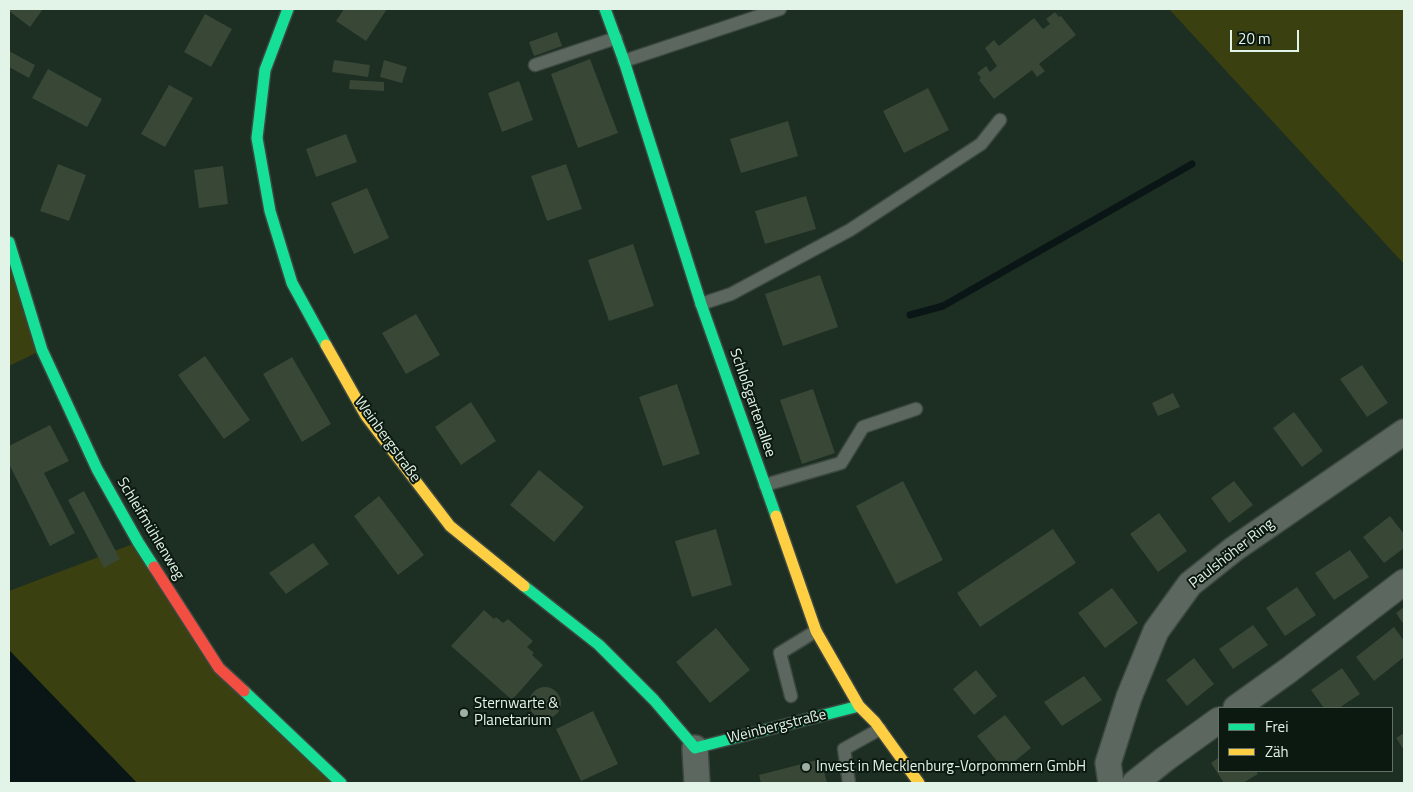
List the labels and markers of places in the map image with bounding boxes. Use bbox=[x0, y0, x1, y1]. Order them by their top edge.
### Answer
place label: Sternwarte & Planetarium bbox=[474, 695, 559, 730]
marker: Sternwarte & Planetarium bbox=[458, 707, 470, 719]
place label: Invest in Mecklenburg-Vorpommern GmbH bbox=[816, 758, 1086, 776]
marker: Invest in Mecklenburg-Vorpommern GmbH bbox=[800, 761, 812, 773]

